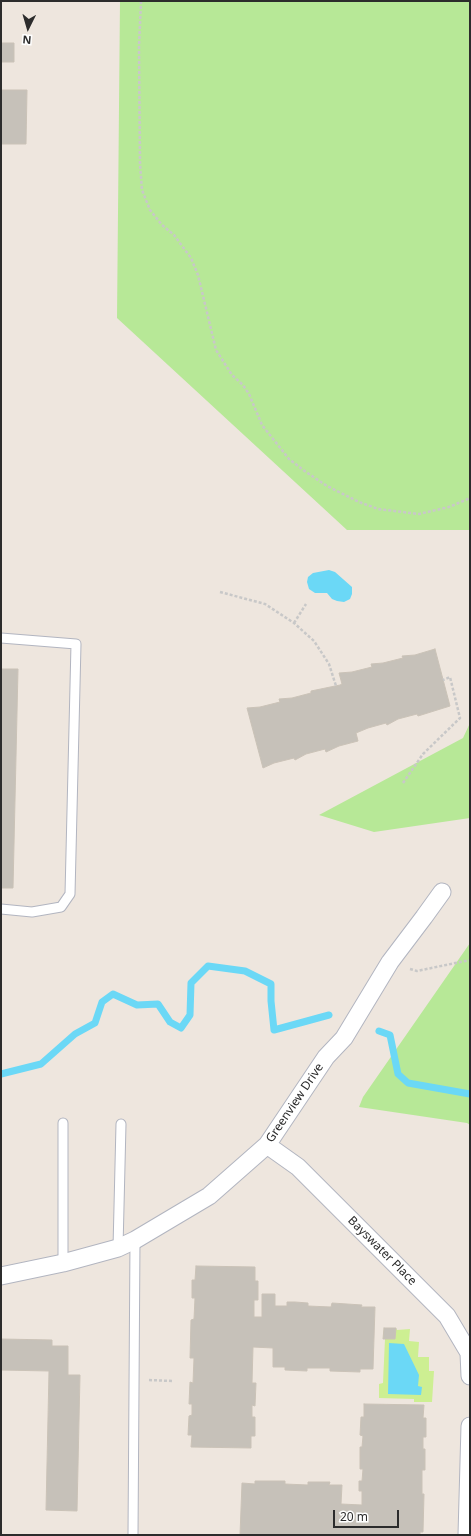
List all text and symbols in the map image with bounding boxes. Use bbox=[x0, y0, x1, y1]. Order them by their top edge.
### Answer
north arrow bbox=[8, 8, 48, 48]
text: N bbox=[22, 33, 32, 48]
street label: Greenview Drive bbox=[263, 1061, 327, 1145]
street label: Bayswater Place bbox=[345, 1214, 419, 1288]
scale bar bbox=[335, 1502, 401, 1528]
text: 20 m bbox=[340, 1508, 368, 1525]

